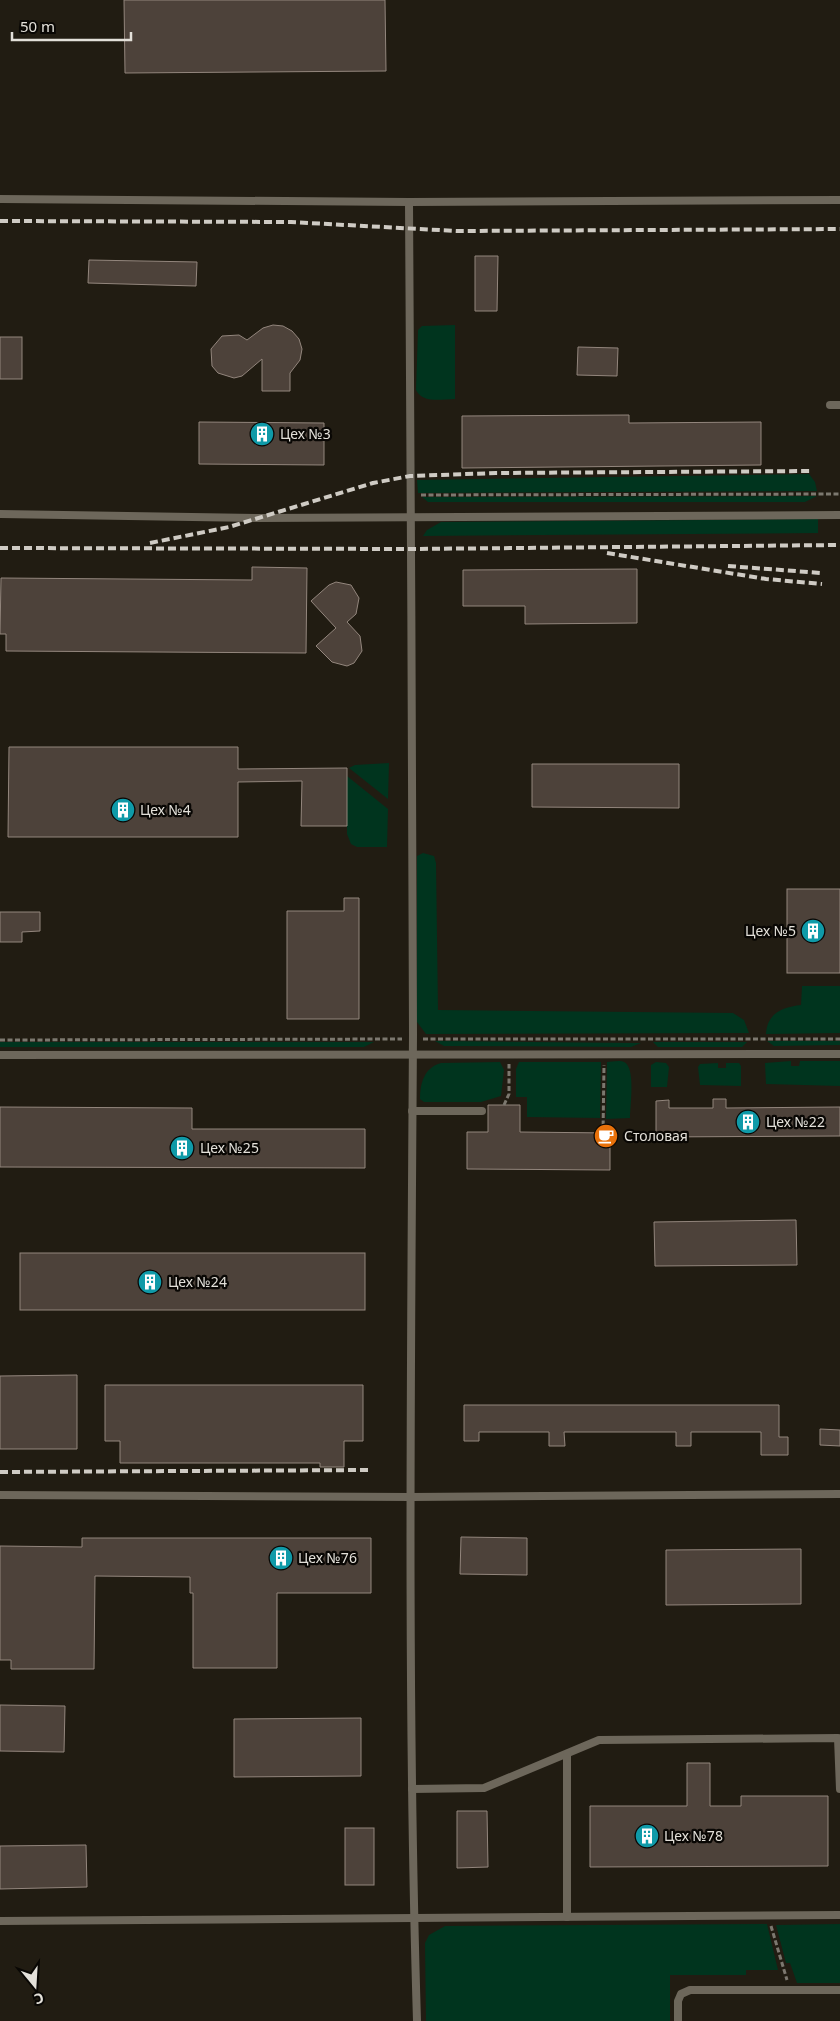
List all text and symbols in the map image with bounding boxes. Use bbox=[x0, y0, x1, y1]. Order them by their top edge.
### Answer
scale bar bbox=[12, 10, 131, 42]
text: 50 m bbox=[20, 16, 55, 36]
building icon: Цех №3 bbox=[249, 421, 275, 447]
place label: Цех №3 bbox=[280, 424, 331, 443]
building icon: Цех №4 bbox=[110, 797, 136, 823]
place label: Цех №4 bbox=[140, 800, 191, 819]
building icon: Цех №5 bbox=[800, 918, 826, 944]
place label: Цех №5 bbox=[745, 921, 796, 940]
building icon: Цех №22 bbox=[735, 1109, 761, 1135]
place label: Цех №22 bbox=[766, 1112, 825, 1131]
cafe icon: Столовая bbox=[593, 1123, 619, 1149]
place label: Столовая bbox=[624, 1126, 688, 1145]
building icon: Цех №25 bbox=[169, 1135, 195, 1161]
place label: Цех №25 bbox=[200, 1138, 259, 1157]
building icon: Цех №24 bbox=[137, 1269, 163, 1295]
place label: Цех №24 bbox=[168, 1272, 227, 1291]
building icon: Цех №76 bbox=[268, 1545, 294, 1571]
place label: Цех №76 bbox=[298, 1548, 357, 1567]
building icon: Цех №78 bbox=[634, 1823, 660, 1849]
place label: Цех №78 bbox=[664, 1826, 723, 1845]
north arrow bbox=[10, 1961, 60, 2011]
text: С bbox=[32, 1988, 46, 2009]

